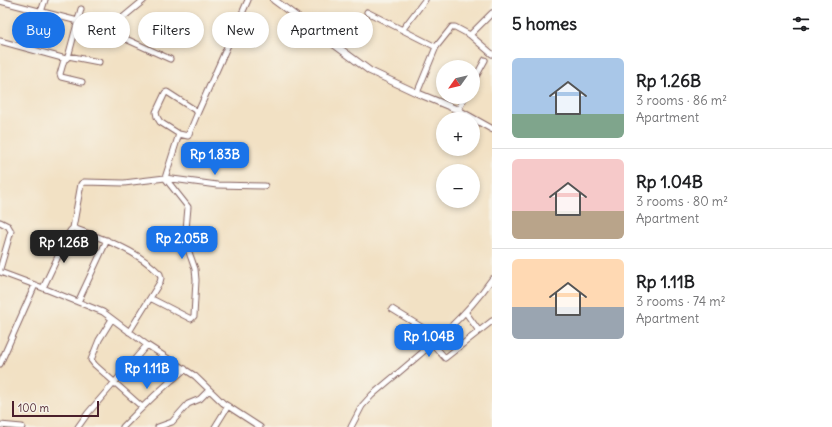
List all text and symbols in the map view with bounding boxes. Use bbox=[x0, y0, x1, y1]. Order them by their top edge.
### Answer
chip: Buy bbox=[12, 12, 65, 48]
chip: Rent bbox=[73, 12, 130, 48]
chip: Filters bbox=[138, 12, 204, 48]
chip: New bbox=[212, 12, 269, 48]
chip: Apartment bbox=[277, 12, 373, 48]
text: 5 homes bbox=[512, 13, 577, 35]
icon: filters bbox=[790, 13, 812, 35]
north arrow bbox=[436, 60, 480, 104]
map controls bbox=[436, 60, 480, 208]
text: Rp 1.26B bbox=[636, 70, 701, 92]
icon: home bbox=[544, 74, 592, 122]
text: 3 rooms · 86 m² bbox=[636, 92, 727, 109]
text: Apartment bbox=[636, 109, 699, 126]
button: + bbox=[436, 112, 480, 156]
pin: Rp 1.83B bbox=[174, 142, 256, 176]
text: Rp 1.83B bbox=[190, 146, 240, 163]
button: − bbox=[436, 164, 480, 208]
text: Rp 1.04B bbox=[636, 171, 703, 193]
icon: home bbox=[544, 175, 592, 223]
text: 3 rooms · 80 m² bbox=[636, 193, 728, 210]
text: Apartment bbox=[636, 210, 699, 227]
pin: Rp 2.05B bbox=[141, 226, 223, 260]
pin: Rp 1.26B bbox=[23, 230, 105, 264]
text: Rp 2.05B bbox=[155, 230, 209, 247]
text: Rp 1.26B bbox=[39, 234, 89, 251]
text: Rp 1.11B bbox=[636, 271, 695, 293]
icon: home bbox=[544, 275, 592, 323]
text: 3 rooms · 74 m² bbox=[636, 293, 726, 310]
text: Apartment bbox=[636, 310, 699, 327]
pin: Rp 1.04B bbox=[388, 324, 470, 358]
text: Rp 1.04B bbox=[403, 328, 455, 345]
pin: Rp 1.11B bbox=[106, 356, 188, 390]
text: Rp 1.11B bbox=[125, 360, 169, 377]
scale bar bbox=[12, 399, 99, 418]
text: 100 m bbox=[18, 401, 49, 415]

